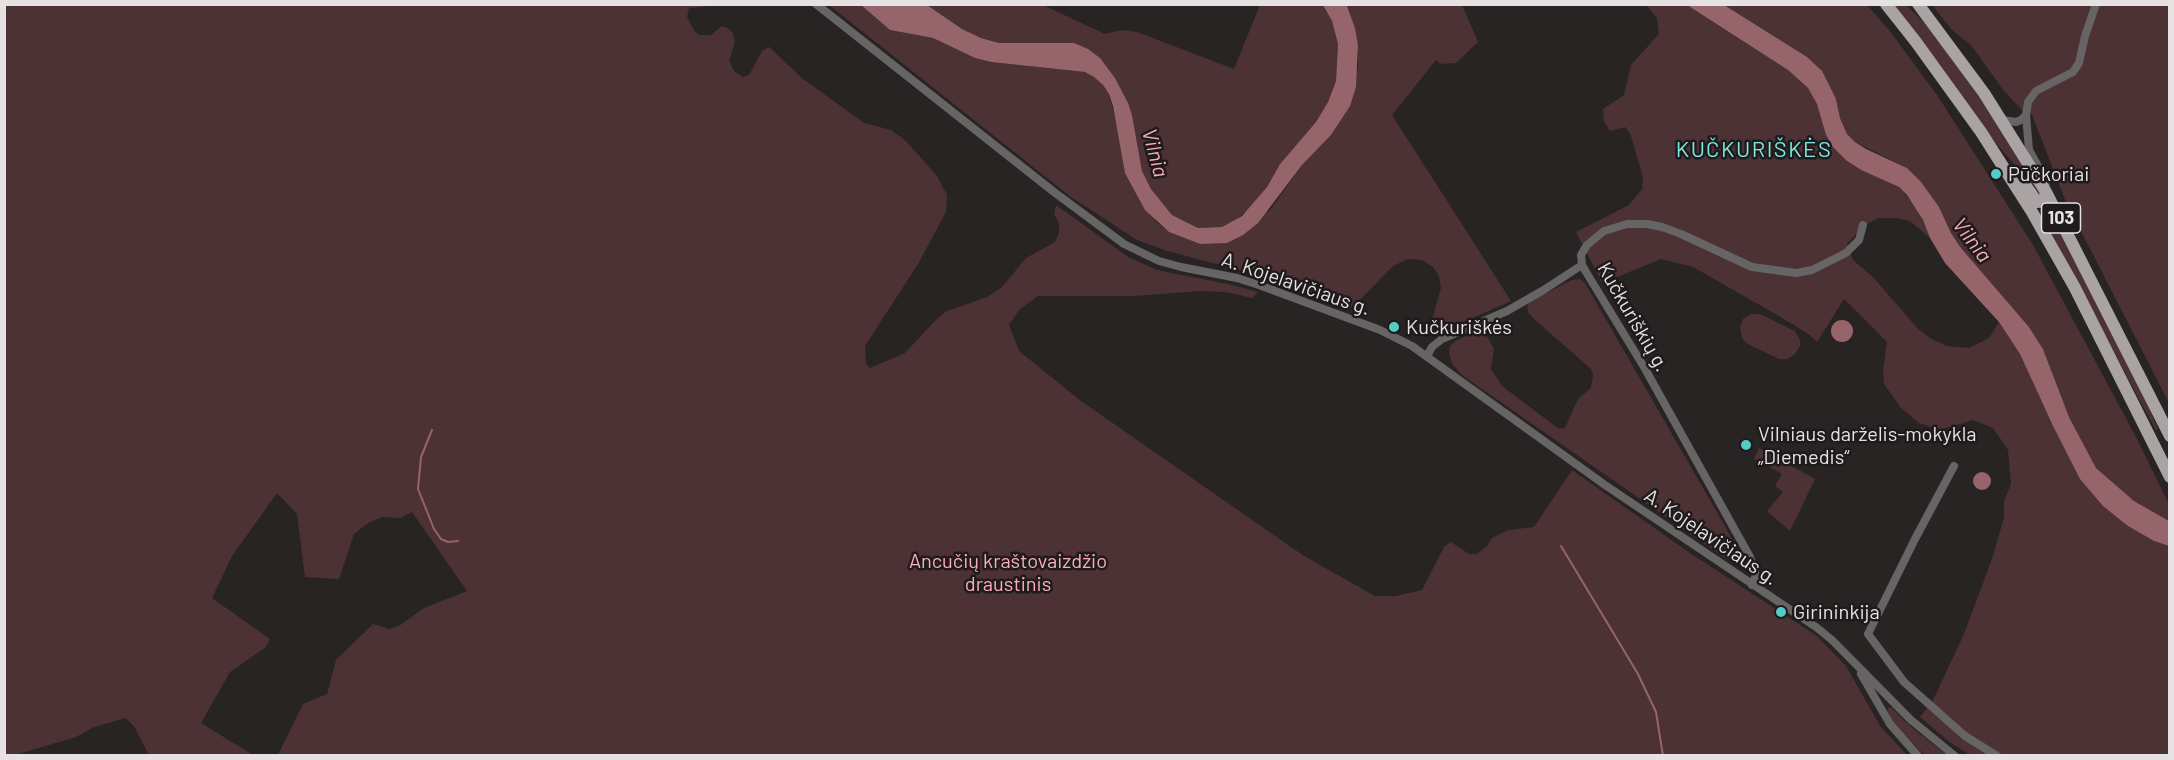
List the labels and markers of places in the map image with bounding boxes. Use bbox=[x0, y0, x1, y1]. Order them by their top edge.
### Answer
place label: Pūčkoriai bbox=[2008, 162, 2089, 186]
marker: Pūčkoriai bbox=[1989, 167, 2003, 181]
place label: Kučkuriškės bbox=[1406, 315, 1512, 339]
marker: Kučkuriškės bbox=[1387, 320, 1401, 334]
place label: Vilniaus darželis-mokykla „Diemedis“ bbox=[1758, 422, 1977, 469]
marker: Vilniaus darželis-mokykla „Diemedis“ bbox=[1739, 438, 1753, 452]
place label: Girininkija bbox=[1793, 600, 1880, 624]
marker: Girininkija bbox=[1774, 605, 1788, 619]

